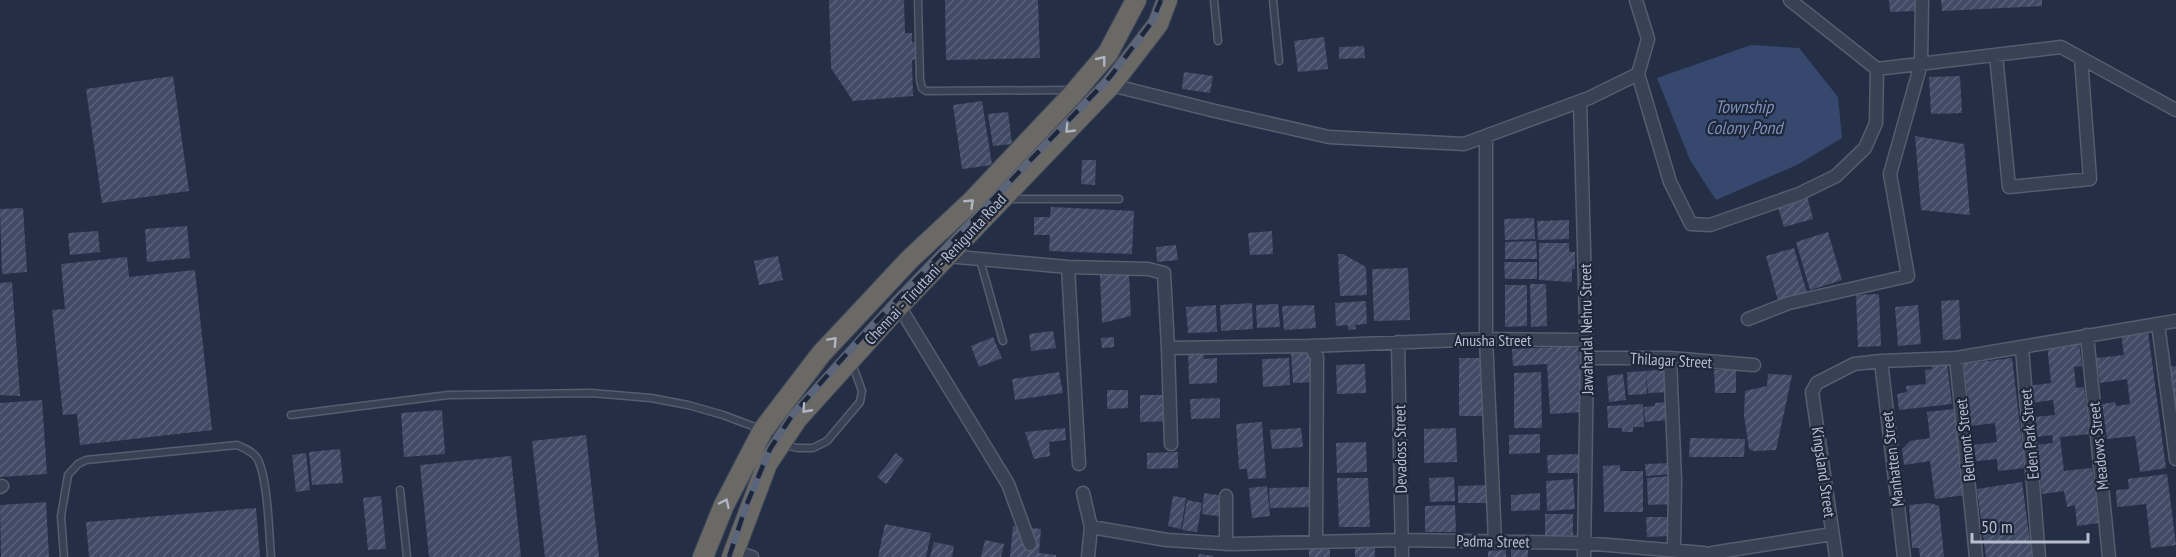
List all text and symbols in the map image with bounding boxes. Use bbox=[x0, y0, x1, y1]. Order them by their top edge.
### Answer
one-way arrow bbox=[1095, 56, 1106, 67]
water label: Township Colony Pond bbox=[1706, 95, 1784, 139]
one-way arrow bbox=[1065, 122, 1076, 133]
street label: Chennai - Tiruttani - Renigunta Road bbox=[860, 189, 1010, 349]
one-way arrow bbox=[962, 199, 973, 210]
street label: Jawaharlal Nehru Street bbox=[1575, 263, 1597, 396]
street label: Anusha Street bbox=[1455, 330, 1532, 350]
one-way arrow bbox=[826, 338, 837, 348]
street label: Thilagar Street bbox=[1630, 348, 1713, 372]
street label: Eden Park Street bbox=[2015, 387, 2043, 480]
street label: Belmont Street bbox=[1951, 397, 1979, 482]
street label: Meadows Street bbox=[2083, 400, 2113, 491]
one-way arrow bbox=[802, 402, 813, 413]
street label: Devadoss Street bbox=[1389, 404, 1411, 493]
street label: Manhatten Street bbox=[1876, 410, 1908, 508]
street label: Kingsland Street bbox=[1808, 425, 1840, 519]
one-way arrow bbox=[718, 498, 730, 509]
scale bar bbox=[1972, 506, 2088, 544]
text: 50 m bbox=[1981, 515, 2013, 538]
street label: Padma Street bbox=[1456, 530, 1530, 552]

